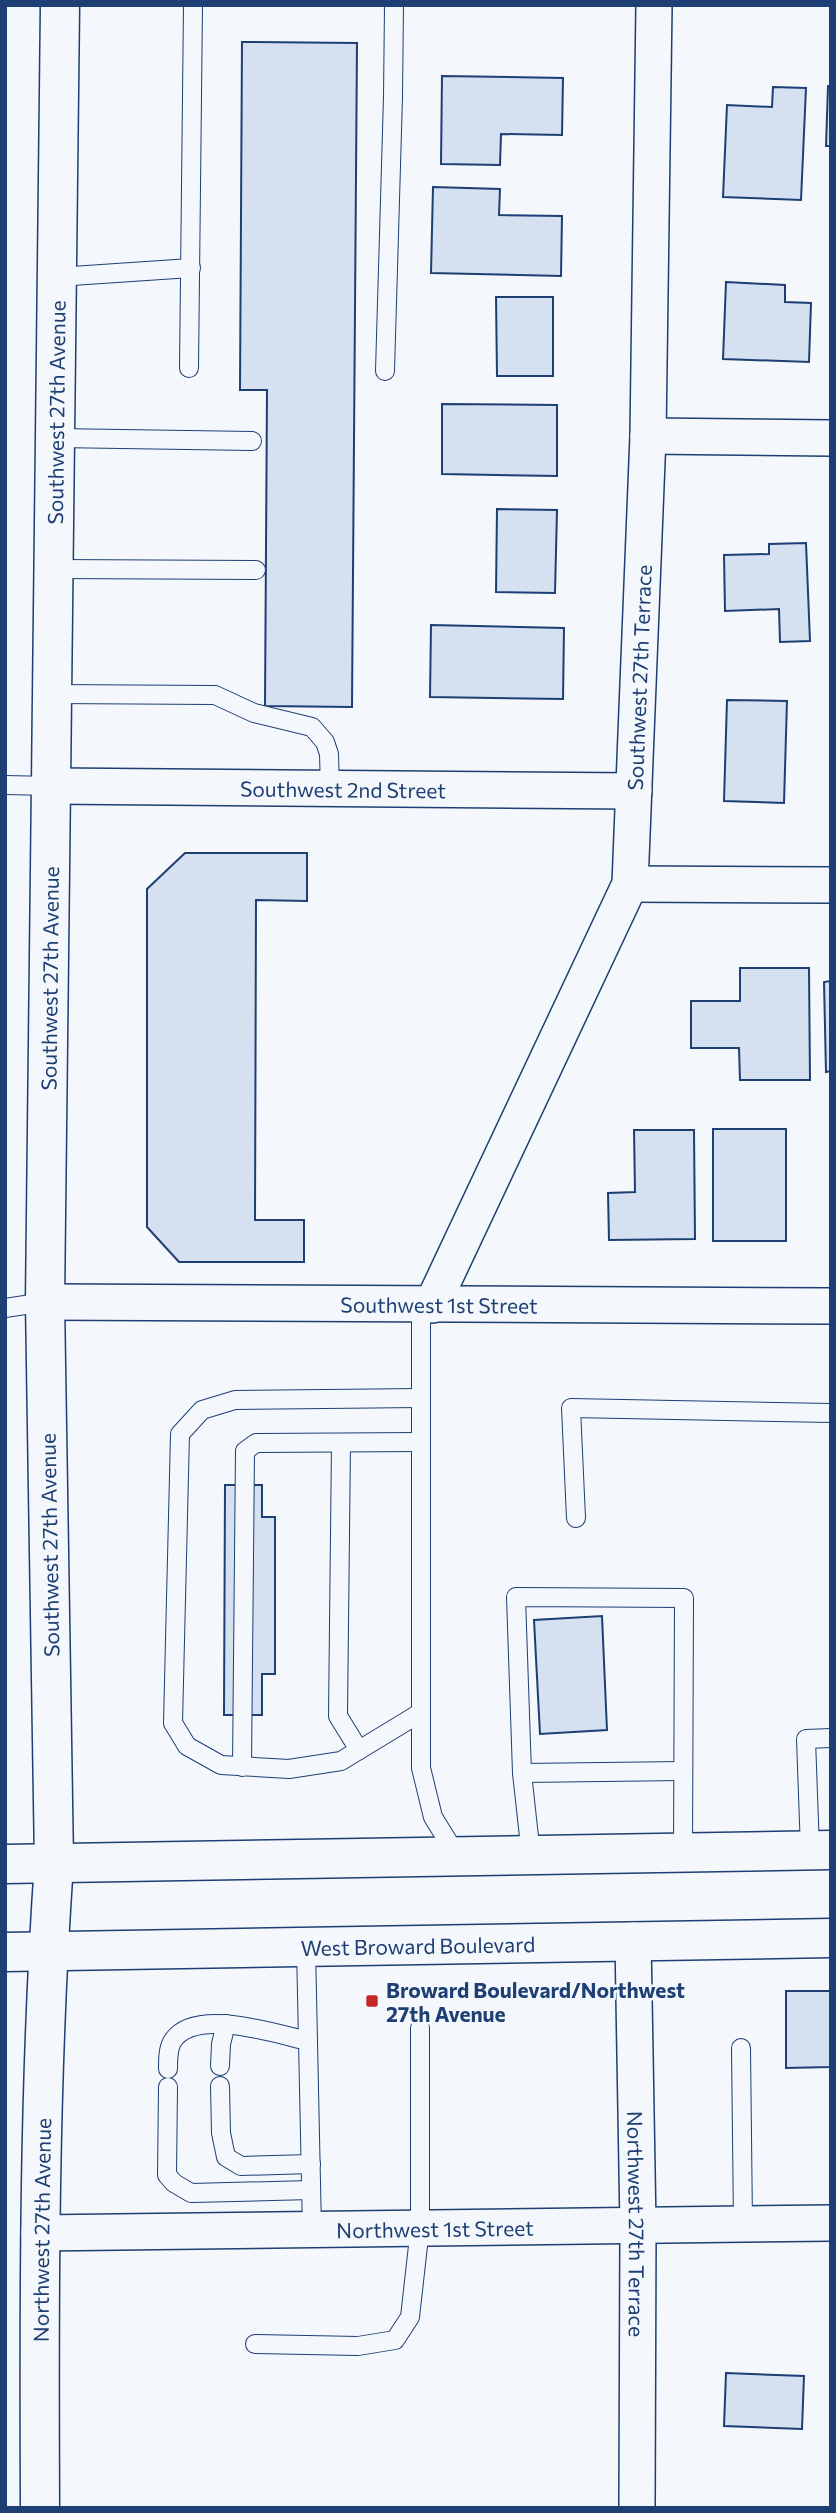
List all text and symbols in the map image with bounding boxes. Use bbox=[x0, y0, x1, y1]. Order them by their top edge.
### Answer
street label: Southwest 27th Avenue bbox=[41, 300, 69, 525]
street label: Southwest 27th Terrace bbox=[621, 564, 655, 791]
street label: Southwest 2nd Street bbox=[240, 775, 446, 802]
street label: Southwest 27th Avenue bbox=[35, 866, 63, 1091]
street label: Southwest 1st Street bbox=[340, 1291, 538, 1317]
street label: Southwest 27th Avenue bbox=[35, 1433, 63, 1657]
street label: West Broward Boulevard bbox=[300, 1931, 535, 1959]
place label: Broward Boulevard/Northwest 27th Avenue bbox=[386, 1977, 685, 2026]
marker: Broward Boulevard/Northwest 27th Avenue bbox=[364, 1993, 380, 2009]
street label: Northwest 27th Terrace bbox=[623, 2111, 651, 2337]
street label: Northwest 27th Avenue bbox=[27, 2118, 55, 2342]
street label: Northwest 1st Street bbox=[336, 2214, 534, 2242]

